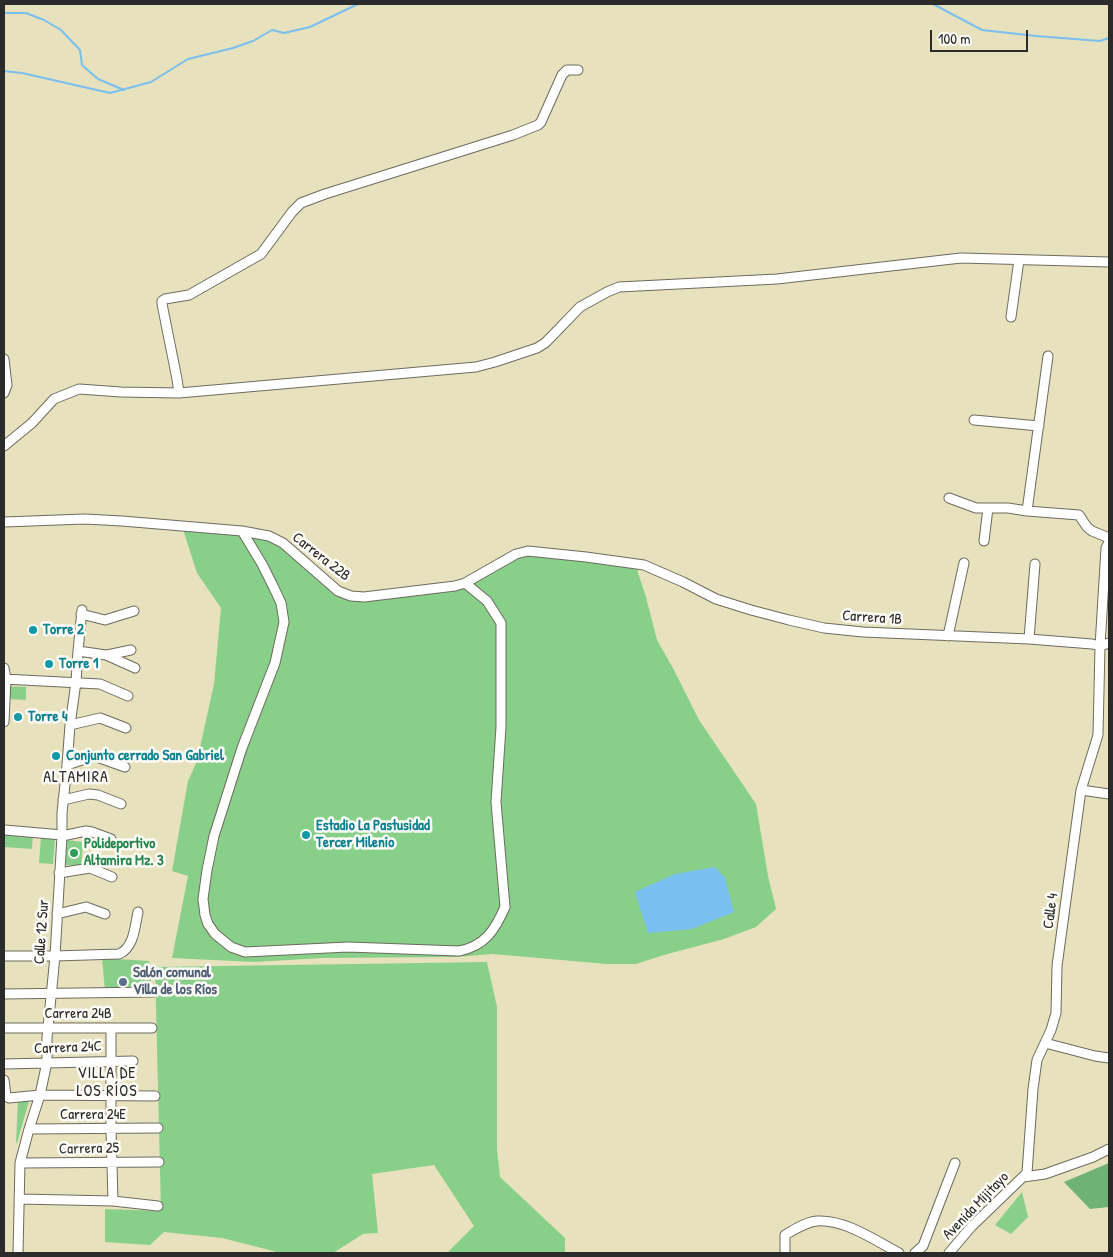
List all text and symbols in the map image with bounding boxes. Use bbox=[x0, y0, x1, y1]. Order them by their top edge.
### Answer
scale bar bbox=[933, 20, 1030, 52]
text: 100 m bbox=[938, 28, 971, 49]
street label: Carrera 22B bbox=[289, 529, 353, 585]
street label: Carrera 1B bbox=[842, 607, 902, 629]
place label: Torre 2 bbox=[43, 621, 84, 639]
marker: Torre 2 bbox=[27, 624, 39, 636]
place label: Torre 1 bbox=[59, 655, 98, 673]
marker: Torre 1 bbox=[43, 658, 55, 670]
place label: Torre 4 bbox=[28, 708, 68, 726]
marker: Torre 4 bbox=[12, 711, 24, 723]
place label: Conjunto cerrado San Gabriel bbox=[66, 747, 224, 765]
marker: Conjunto cerrado San Gabriel bbox=[50, 750, 62, 762]
district label: ALTAMIRA bbox=[42, 768, 110, 788]
place label: Estadio La Pastusidad Tercer Milenio bbox=[316, 817, 430, 852]
marker: Estadio La Pastusidad Tercer Milenio bbox=[300, 829, 312, 841]
place label: Polideportivo Altamira Mz. 3 bbox=[84, 835, 164, 870]
marker: Polideportivo Altamira Mz. 3 bbox=[68, 847, 80, 859]
street label: Calle 4 bbox=[1040, 892, 1062, 930]
street label: Calle 12 Sur bbox=[31, 899, 53, 965]
place label: Salón comunal Villa de los Ríos bbox=[133, 964, 217, 999]
marker: Salón comunal Villa de los Ríos bbox=[117, 976, 129, 988]
street label: Carrera 24B bbox=[45, 1005, 111, 1023]
street label: Carrera 24C bbox=[34, 1038, 102, 1058]
district label: VILLA DE LOS RÍOS bbox=[75, 1064, 139, 1102]
street label: Carrera 24E bbox=[60, 1106, 126, 1124]
street label: Carrera 25 bbox=[59, 1139, 119, 1159]
street label: Avenida Mijitayo bbox=[939, 1168, 1013, 1244]

